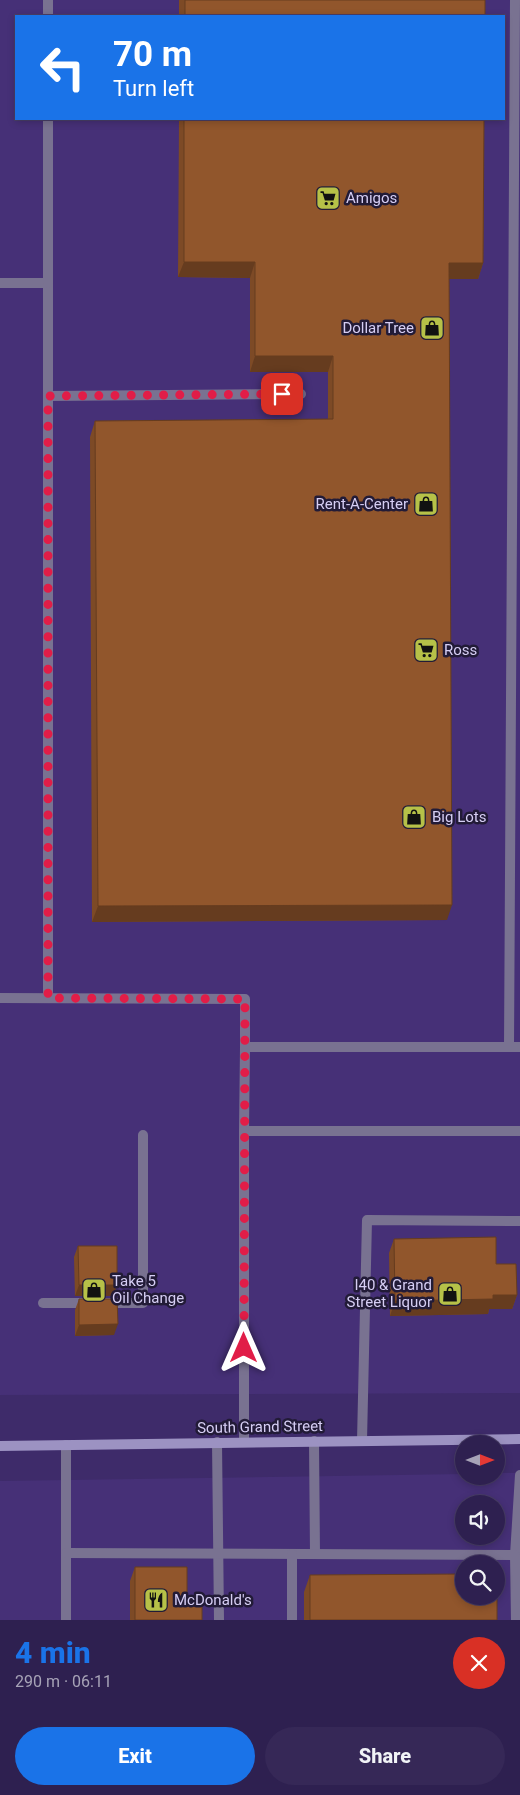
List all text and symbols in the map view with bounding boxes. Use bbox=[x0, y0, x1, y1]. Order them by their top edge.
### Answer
text: 70 m bbox=[113, 34, 192, 75]
icon: left bbox=[30, 35, 95, 100]
text: Turn left bbox=[113, 76, 194, 101]
supermarket icon: Amigos bbox=[315, 185, 341, 211]
place label: Amigos bbox=[346, 189, 397, 207]
shop icon: Dollar Tree bbox=[419, 315, 445, 341]
place label: Dollar Tree bbox=[342, 319, 414, 337]
pin bbox=[261, 373, 303, 415]
icon: arrive bbox=[268, 380, 296, 408]
shop icon: Rent-A-Center bbox=[413, 491, 439, 517]
place label: Rent-A-Center bbox=[316, 495, 408, 513]
supermarket icon: Ross bbox=[413, 637, 439, 663]
place label: Ross bbox=[444, 641, 477, 659]
shop icon: Big Lots bbox=[401, 804, 427, 830]
place label: Big Lots bbox=[432, 808, 486, 826]
place label: Take 5 Oil Change bbox=[112, 1272, 184, 1307]
place label: I40 & Grand Street Liquor bbox=[347, 1276, 432, 1311]
shop icon: Take 5 Oil Change bbox=[81, 1277, 107, 1303]
shop icon: I40 & Grand Street Liquor bbox=[437, 1281, 463, 1307]
position arrow bbox=[217, 1321, 269, 1373]
street label: South Grand Street bbox=[197, 1417, 323, 1437]
north arrow bbox=[455, 1435, 505, 1485]
map controls bbox=[455, 1435, 505, 1605]
button: sound bbox=[455, 1495, 505, 1545]
button: search bbox=[455, 1555, 505, 1605]
restaurant icon: McDonald's bbox=[143, 1587, 169, 1613]
place label: McDonald's bbox=[174, 1591, 252, 1609]
text: 4 min bbox=[15, 1635, 91, 1670]
button: close bbox=[453, 1637, 505, 1689]
text: 290 m · 06:11 bbox=[15, 1672, 112, 1691]
button: Exit bbox=[15, 1727, 255, 1785]
button: Share bbox=[265, 1727, 505, 1785]

